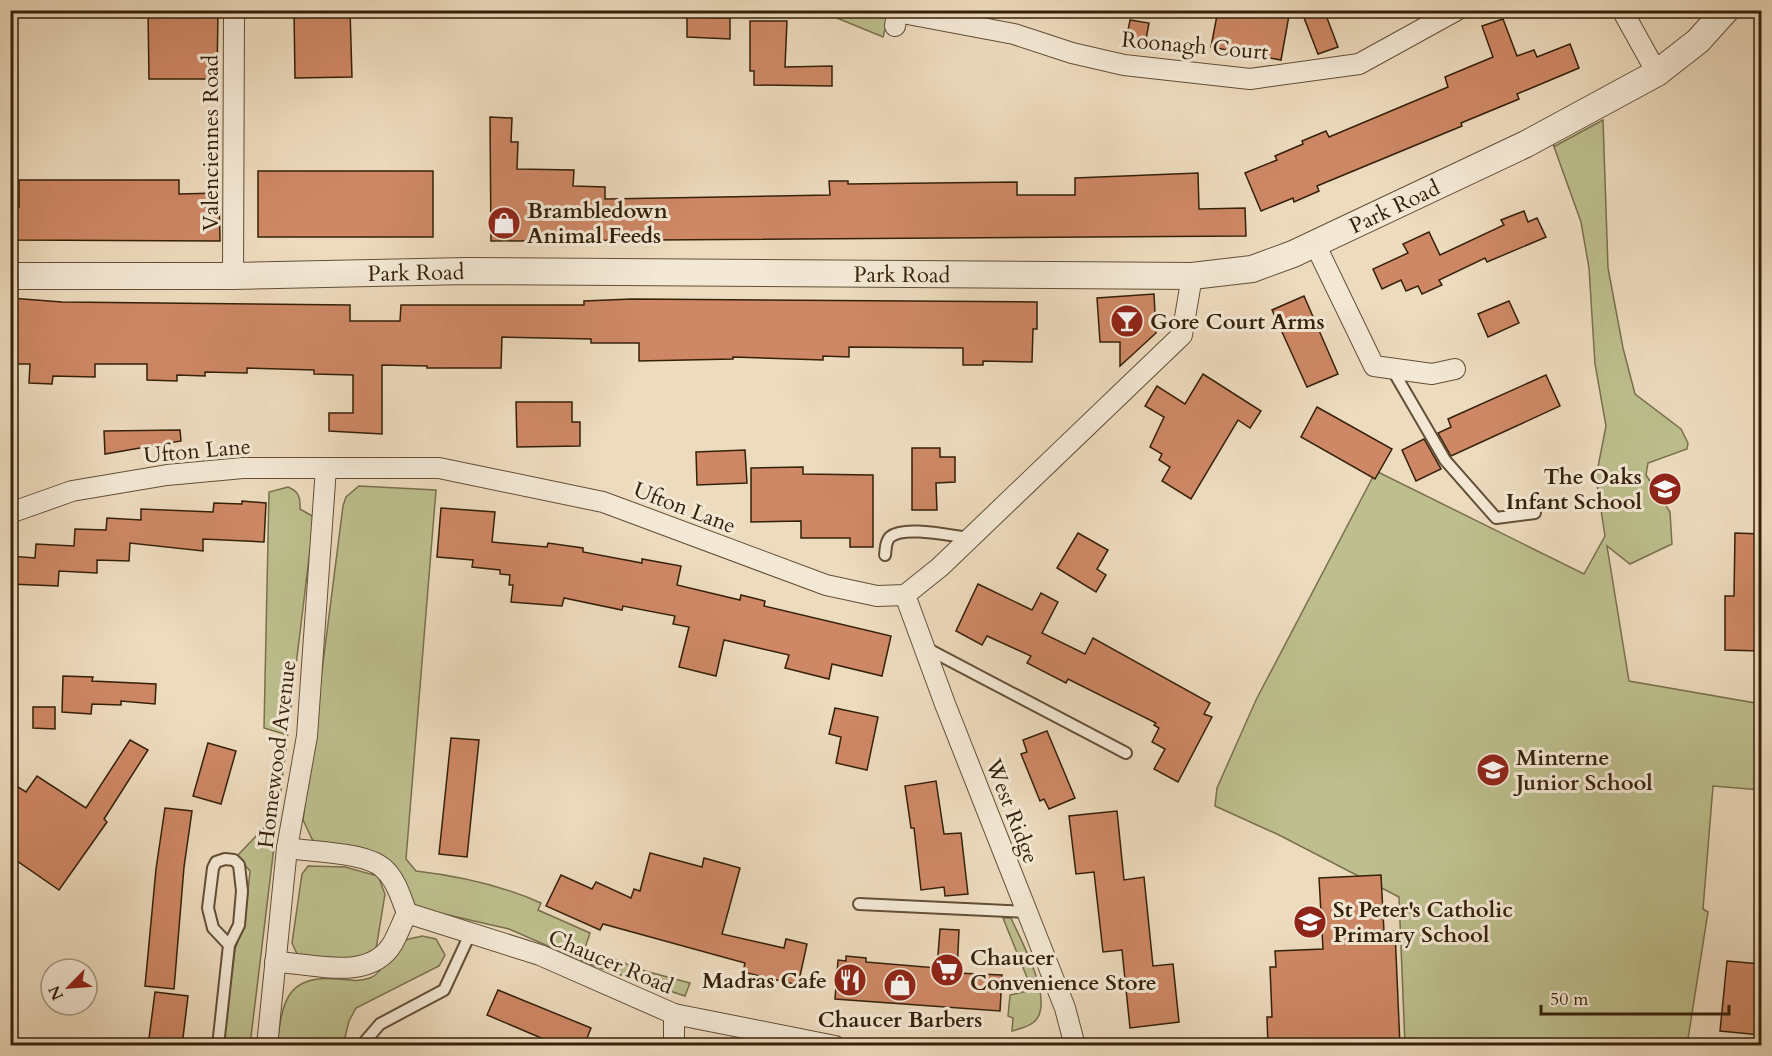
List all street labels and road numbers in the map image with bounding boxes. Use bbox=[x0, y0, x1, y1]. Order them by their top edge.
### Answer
street label: Roonagh Court bbox=[1120, 25, 1270, 67]
street label: Valenciennes Road bbox=[196, 54, 226, 231]
street label: Park Road bbox=[1344, 173, 1445, 241]
street label: Park Road bbox=[367, 257, 465, 289]
street label: Park Road bbox=[853, 260, 951, 290]
street label: Ufton Lane bbox=[142, 431, 252, 471]
street label: Ufton Lane bbox=[629, 475, 740, 541]
street label: Homewood Avenue bbox=[251, 658, 303, 850]
street label: West Ridge bbox=[978, 754, 1046, 868]
street label: Chaucer Road bbox=[544, 922, 678, 1002]

